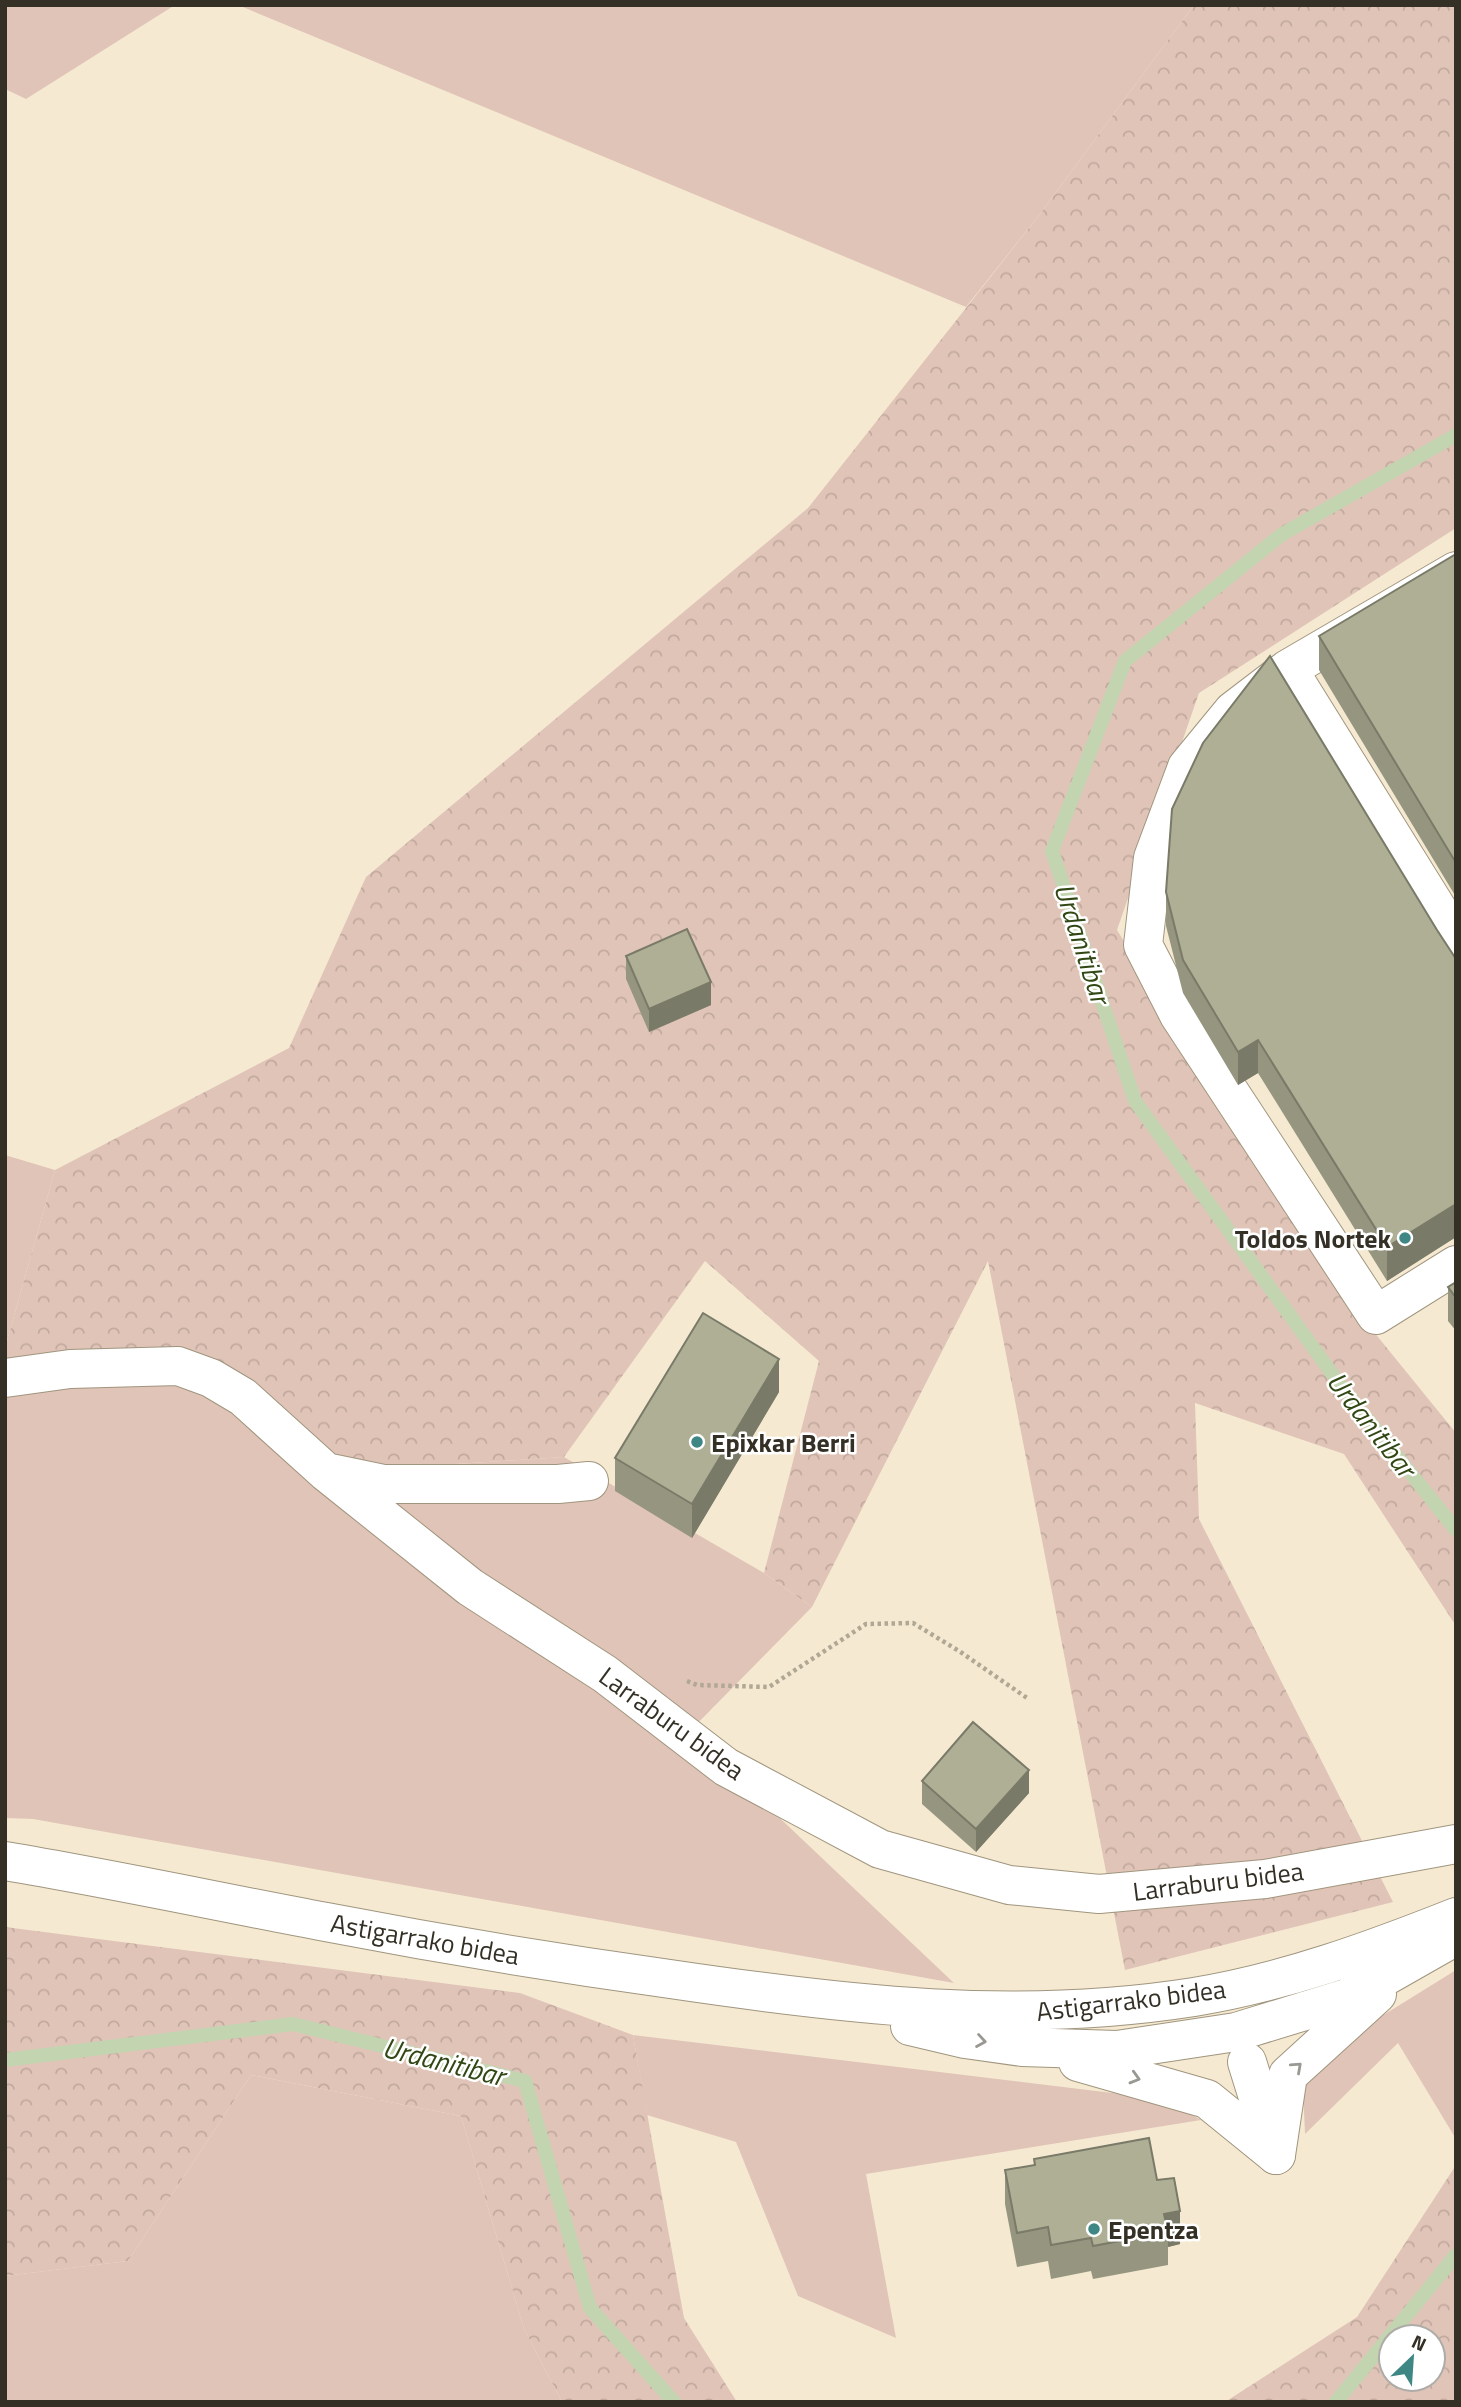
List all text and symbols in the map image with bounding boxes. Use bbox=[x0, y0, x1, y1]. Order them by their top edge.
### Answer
water label: Urdanitibar bbox=[1043, 877, 1124, 1012]
place label: Toldos Nortek bbox=[1235, 1219, 1392, 1258]
marker: Toldos Nortek bbox=[1397, 1230, 1413, 1246]
water label: Urdanitibar bbox=[1317, 1362, 1429, 1489]
place label: Epixkar Berri bbox=[711, 1423, 856, 1462]
marker: Epixkar Berri bbox=[689, 1434, 705, 1450]
street label: Larraburu bidea bbox=[591, 1657, 753, 1789]
street label: Larraburu bidea bbox=[1130, 1851, 1306, 1911]
street label: Astigarrako bidea bbox=[328, 1903, 522, 1975]
street label: Astigarrako bidea bbox=[1034, 1969, 1228, 2031]
water label: Urdanitibar bbox=[379, 2025, 513, 2098]
one-way arrow bbox=[975, 2034, 987, 2049]
one-way arrow bbox=[1289, 2062, 1302, 2075]
one-way arrow bbox=[1129, 2070, 1141, 2084]
place label: Epentza bbox=[1108, 2210, 1199, 2249]
marker: Epentza bbox=[1086, 2221, 1102, 2237]
north arrow bbox=[1377, 2323, 1447, 2393]
text: N bbox=[1407, 2326, 1431, 2358]

